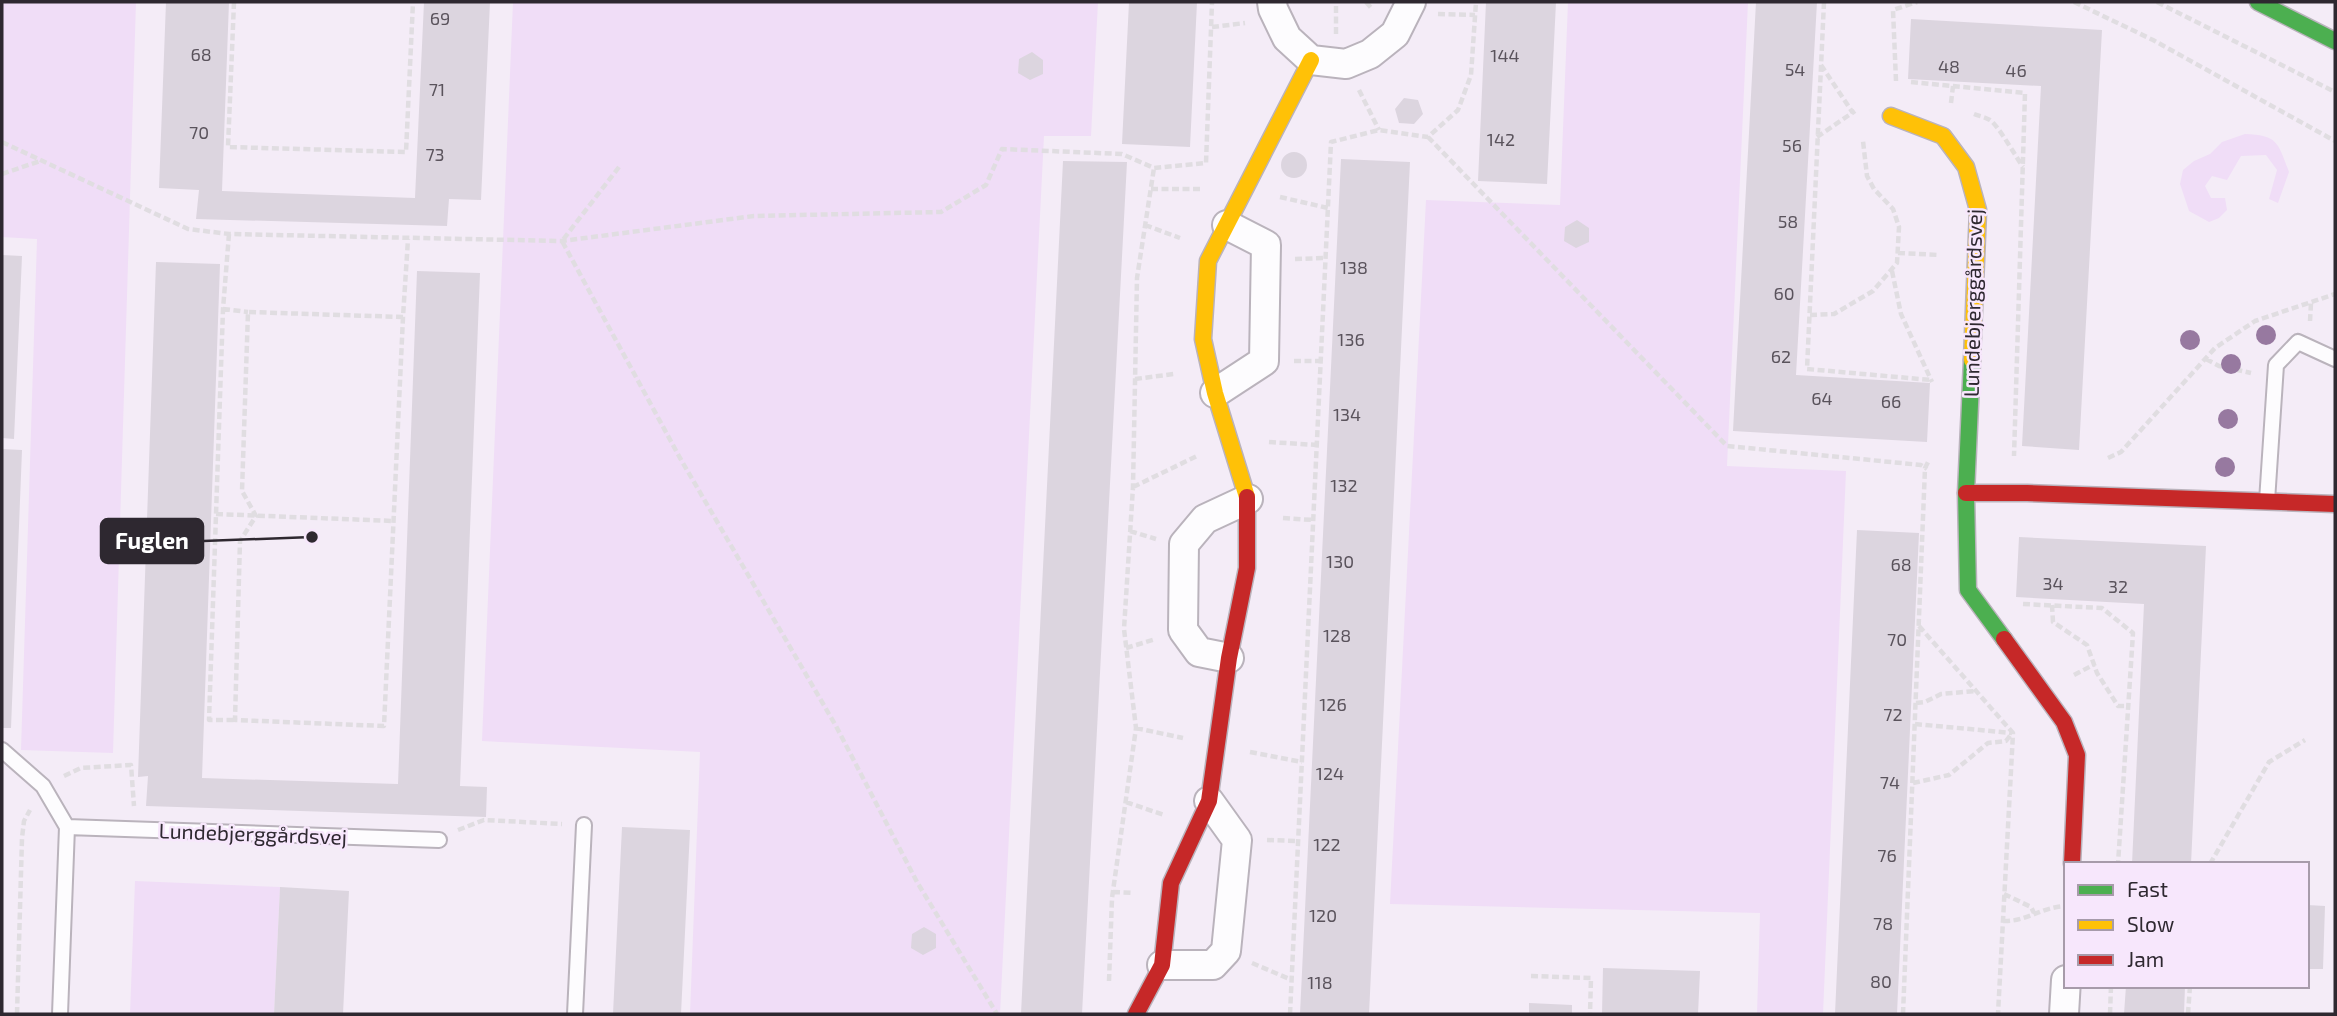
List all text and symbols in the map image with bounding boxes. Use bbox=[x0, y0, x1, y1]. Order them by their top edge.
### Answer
house number: 69 bbox=[430, 7, 450, 29]
house number: 68 bbox=[190, 43, 212, 65]
house number: 144 bbox=[1490, 44, 1520, 66]
house number: 48 bbox=[1938, 55, 1960, 77]
house number: 54 bbox=[1785, 58, 1805, 80]
house number: 46 bbox=[2005, 59, 2027, 81]
house number: 71 bbox=[429, 78, 445, 100]
house number: 70 bbox=[189, 121, 209, 143]
house number: 142 bbox=[1487, 128, 1515, 150]
house number: 56 bbox=[1782, 134, 1802, 156]
house number: 73 bbox=[425, 143, 445, 165]
street label: Lundebjerggårdsvej bbox=[1958, 209, 1987, 397]
house number: 58 bbox=[1778, 210, 1798, 232]
house number: 138 bbox=[1340, 256, 1368, 278]
house number: 60 bbox=[1773, 282, 1795, 304]
house number: 136 bbox=[1337, 328, 1365, 350]
house number: 62 bbox=[1771, 345, 1791, 367]
house number: 64 bbox=[1811, 387, 1833, 409]
house number: 66 bbox=[1881, 390, 1901, 412]
house number: 134 bbox=[1333, 403, 1361, 425]
house number: 132 bbox=[1330, 474, 1358, 496]
callout: Fuglen bbox=[101, 519, 203, 563]
text: Fuglen bbox=[115, 526, 189, 554]
house number: 130 bbox=[1326, 550, 1354, 572]
house number: 68 bbox=[1890, 553, 1912, 575]
house number: 34 bbox=[2042, 572, 2064, 594]
house number: 32 bbox=[2108, 575, 2128, 597]
house number: 128 bbox=[1323, 624, 1351, 646]
house number: 70 bbox=[1887, 628, 1907, 650]
house number: 126 bbox=[1319, 693, 1347, 715]
house number: 72 bbox=[1883, 703, 1903, 725]
house number: 124 bbox=[1316, 762, 1344, 784]
house number: 74 bbox=[1880, 771, 1900, 793]
street label: Lundebjerggårdsvej bbox=[158, 817, 348, 850]
house number: 122 bbox=[1313, 833, 1341, 855]
house number: 76 bbox=[1877, 844, 1897, 866]
legend bbox=[2064, 862, 2309, 988]
text: Fast bbox=[2127, 876, 2168, 901]
house number: 120 bbox=[1309, 904, 1337, 926]
text: Slow bbox=[2127, 911, 2174, 936]
house number: 78 bbox=[1873, 912, 1893, 934]
text: Jam bbox=[2127, 946, 2164, 971]
house number: 80 bbox=[1870, 970, 1892, 992]
house number: 118 bbox=[1307, 971, 1333, 993]

